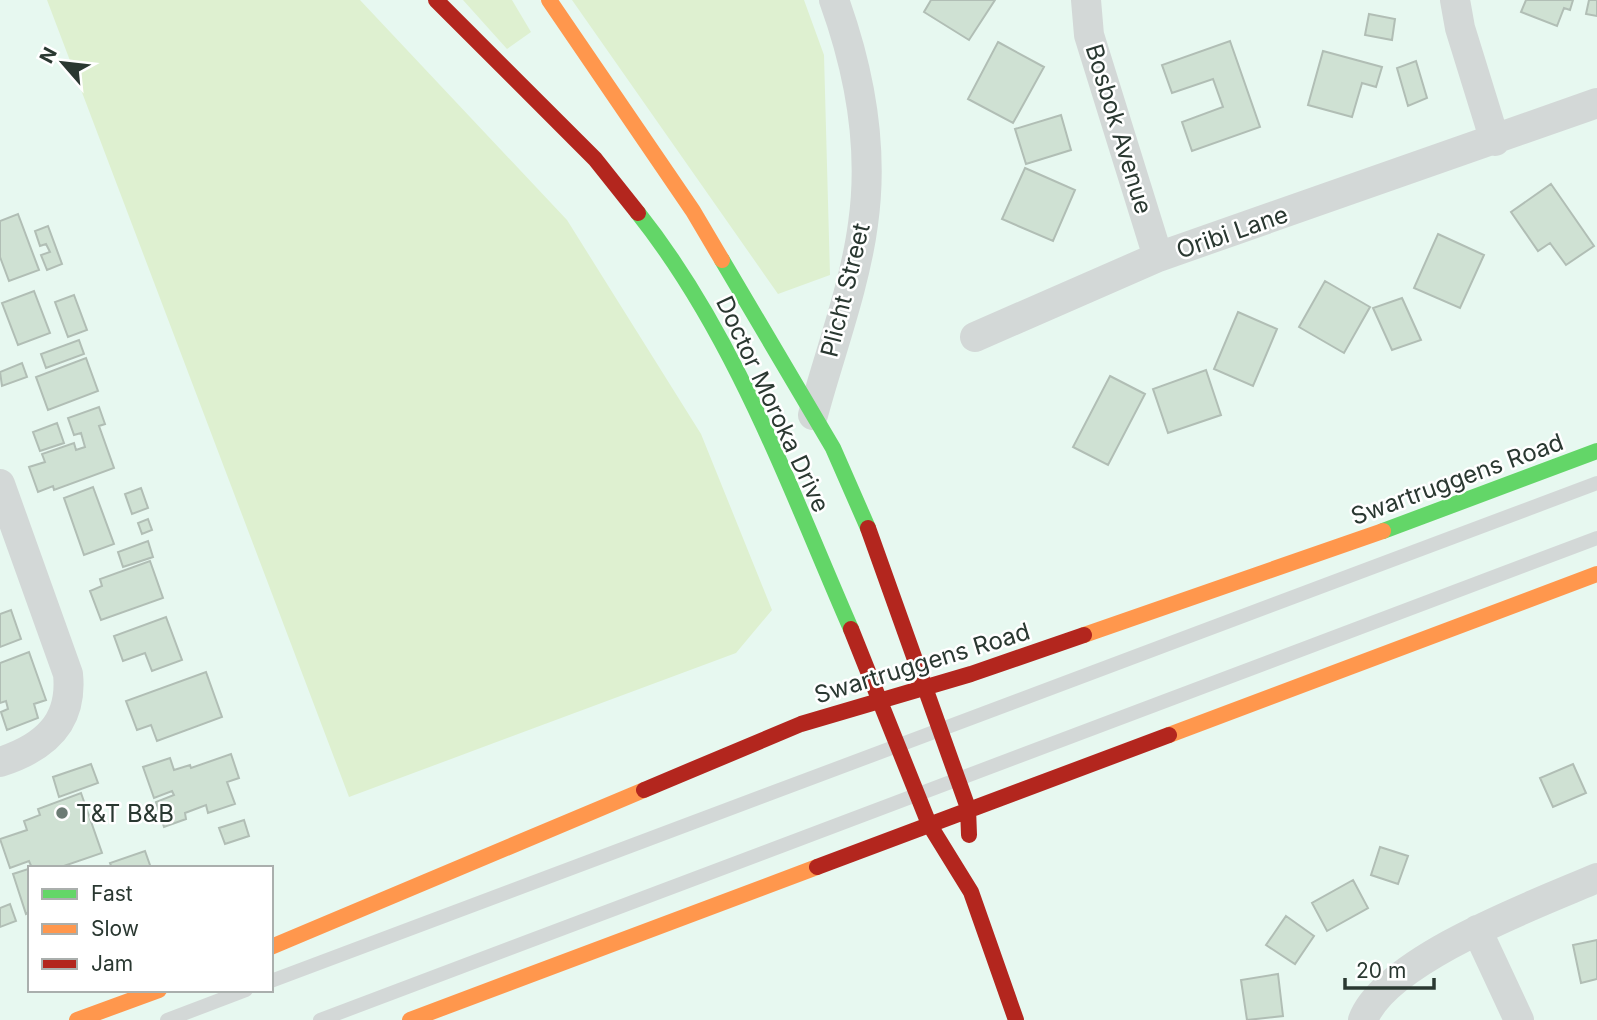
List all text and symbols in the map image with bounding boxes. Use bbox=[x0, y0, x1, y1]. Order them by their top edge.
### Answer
north arrow bbox=[28, 28, 98, 98]
street label: Bosbok Avenue bbox=[1079, 41, 1159, 217]
text: N bbox=[35, 43, 62, 67]
street label: Oribi Lane bbox=[1172, 199, 1292, 265]
street label: Plicht Street bbox=[814, 220, 876, 360]
street label: Doctor Moroka Drive bbox=[710, 291, 836, 517]
street label: Swartruggens Road bbox=[1347, 427, 1567, 531]
street label: Swartruggens Road bbox=[811, 616, 1033, 710]
place label: T&T B&B bbox=[76, 799, 174, 828]
marker: T&T B&B bbox=[54, 805, 70, 821]
legend bbox=[28, 866, 273, 992]
text: Fast bbox=[91, 881, 133, 906]
text: Slow bbox=[91, 916, 139, 941]
scale bar bbox=[1345, 946, 1434, 990]
text: Jam bbox=[91, 951, 133, 976]
text: 20 m bbox=[1356, 958, 1406, 983]

